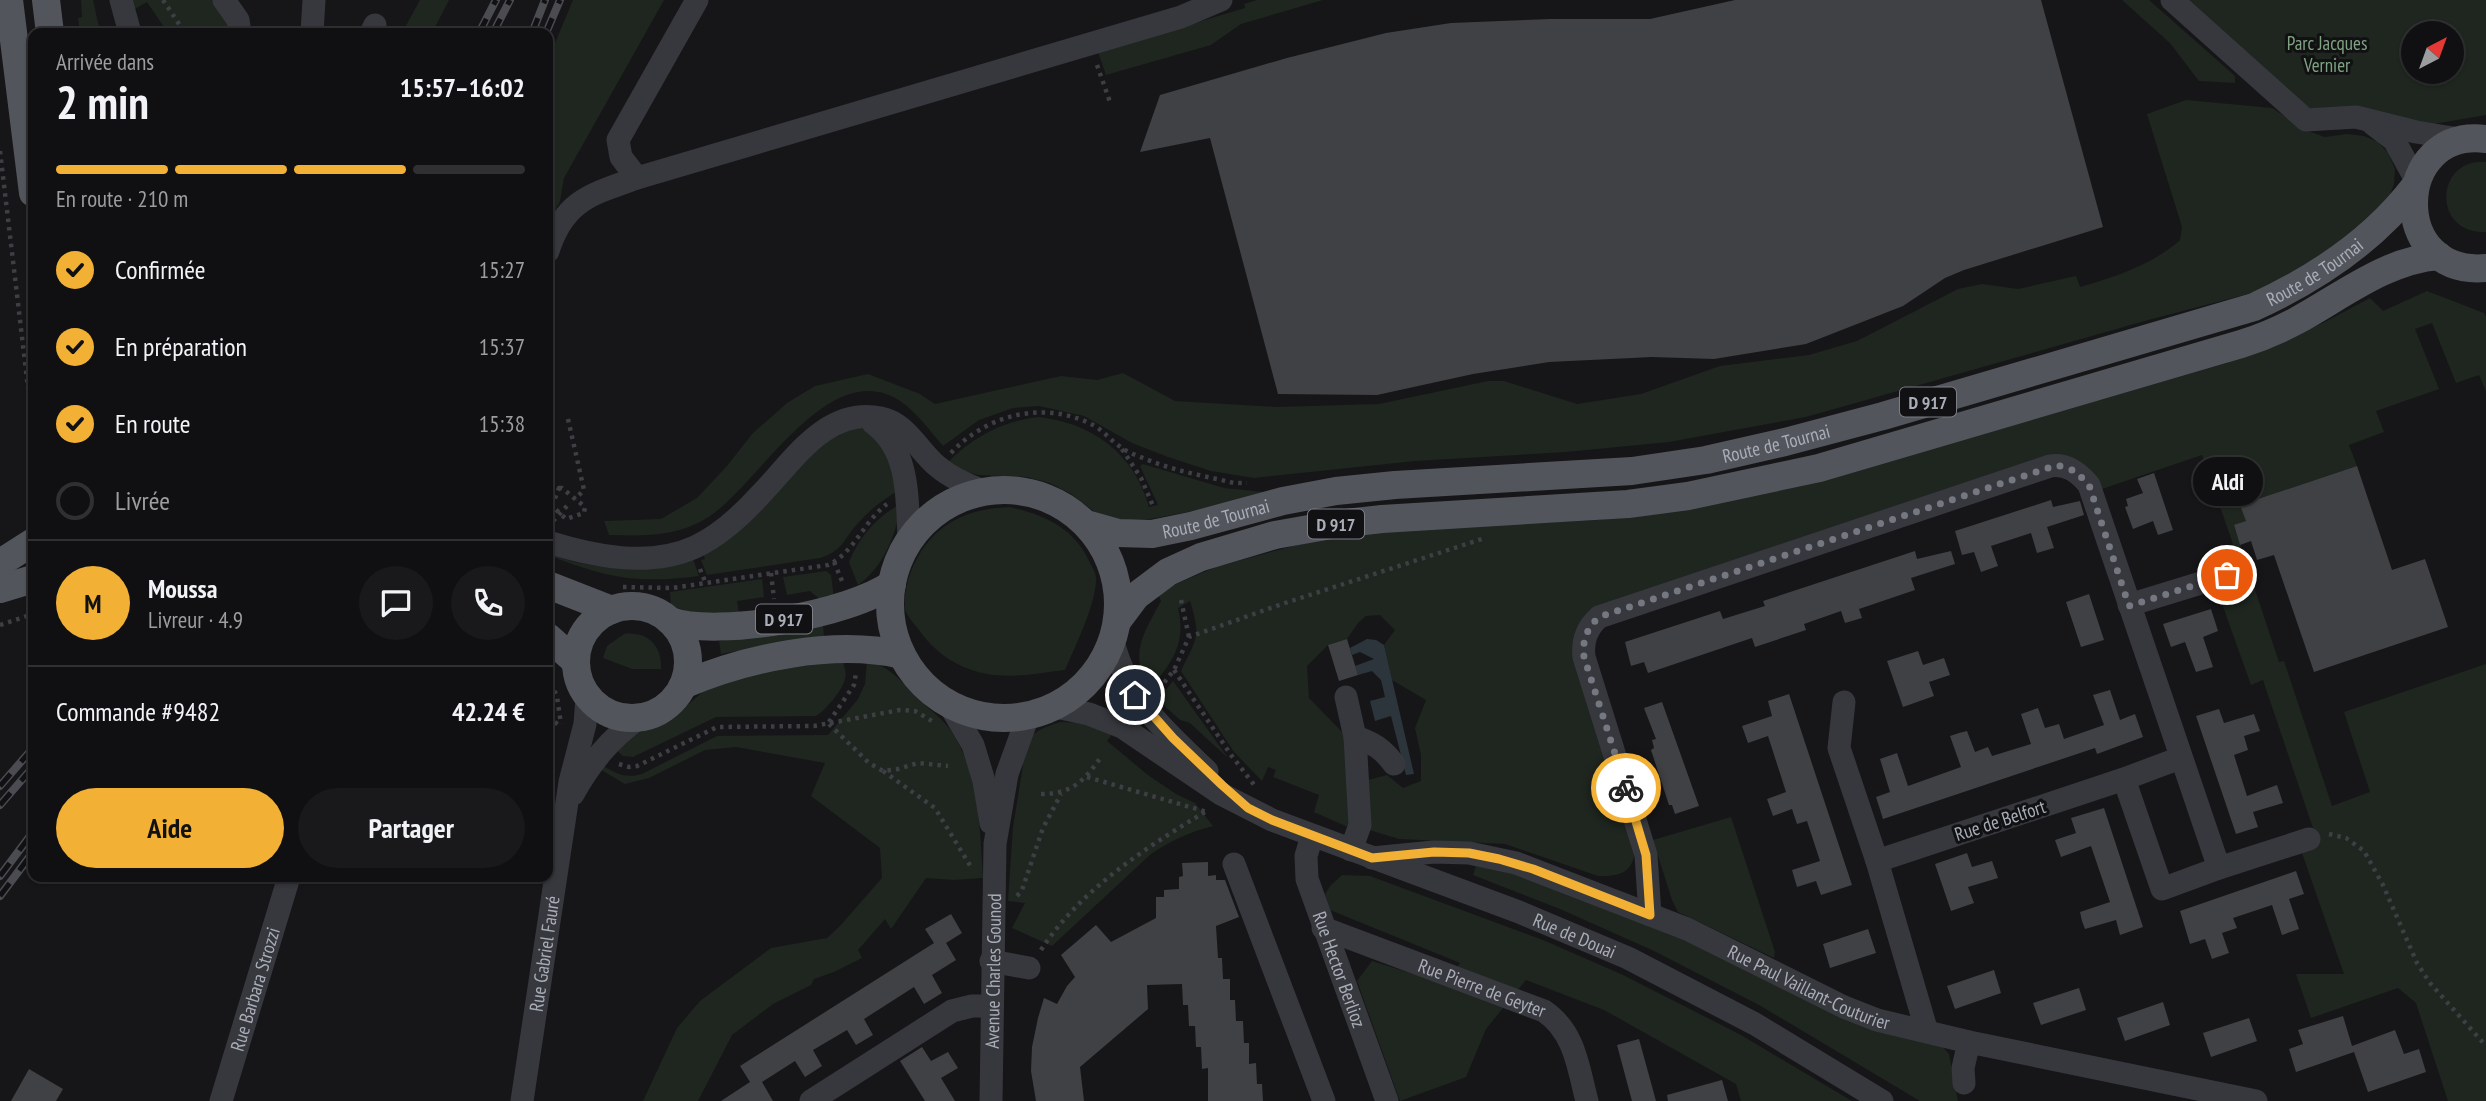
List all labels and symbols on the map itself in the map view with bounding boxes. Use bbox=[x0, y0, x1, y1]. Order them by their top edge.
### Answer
north arrow bbox=[2401, 21, 2464, 84]
park label: Parc Jacques Vernier bbox=[2287, 31, 2367, 77]
street label: Route de Tournai bbox=[2262, 233, 2368, 311]
road number: D 917 bbox=[1900, 388, 1956, 416]
street label: Route de Tournai bbox=[1720, 419, 1833, 468]
callout: Aldi bbox=[2192, 456, 2262, 505]
street label: Route de Tournai bbox=[1160, 493, 1272, 544]
road number: D 917 bbox=[1308, 510, 1364, 538]
pin bbox=[2197, 545, 2257, 605]
road number: D 917 bbox=[756, 604, 812, 634]
pin bbox=[1105, 665, 1165, 725]
courier bbox=[1591, 753, 1661, 823]
street label: Rue de Belfort bbox=[1951, 794, 2049, 846]
street label: Avenue Charles Gounod bbox=[980, 893, 1006, 1049]
street label: Rue Gabriel Fauré bbox=[524, 894, 565, 1013]
street label: Rue de Douai bbox=[1530, 907, 1620, 964]
street label: Rue Hector Berlioz bbox=[1308, 908, 1372, 1031]
street label: Rue Barbara Strozzi bbox=[225, 924, 285, 1054]
street label: Rue Paul Vaillant-Couturier bbox=[1724, 939, 1893, 1035]
street label: Rue Pierre de Geyter bbox=[1415, 953, 1550, 1023]

